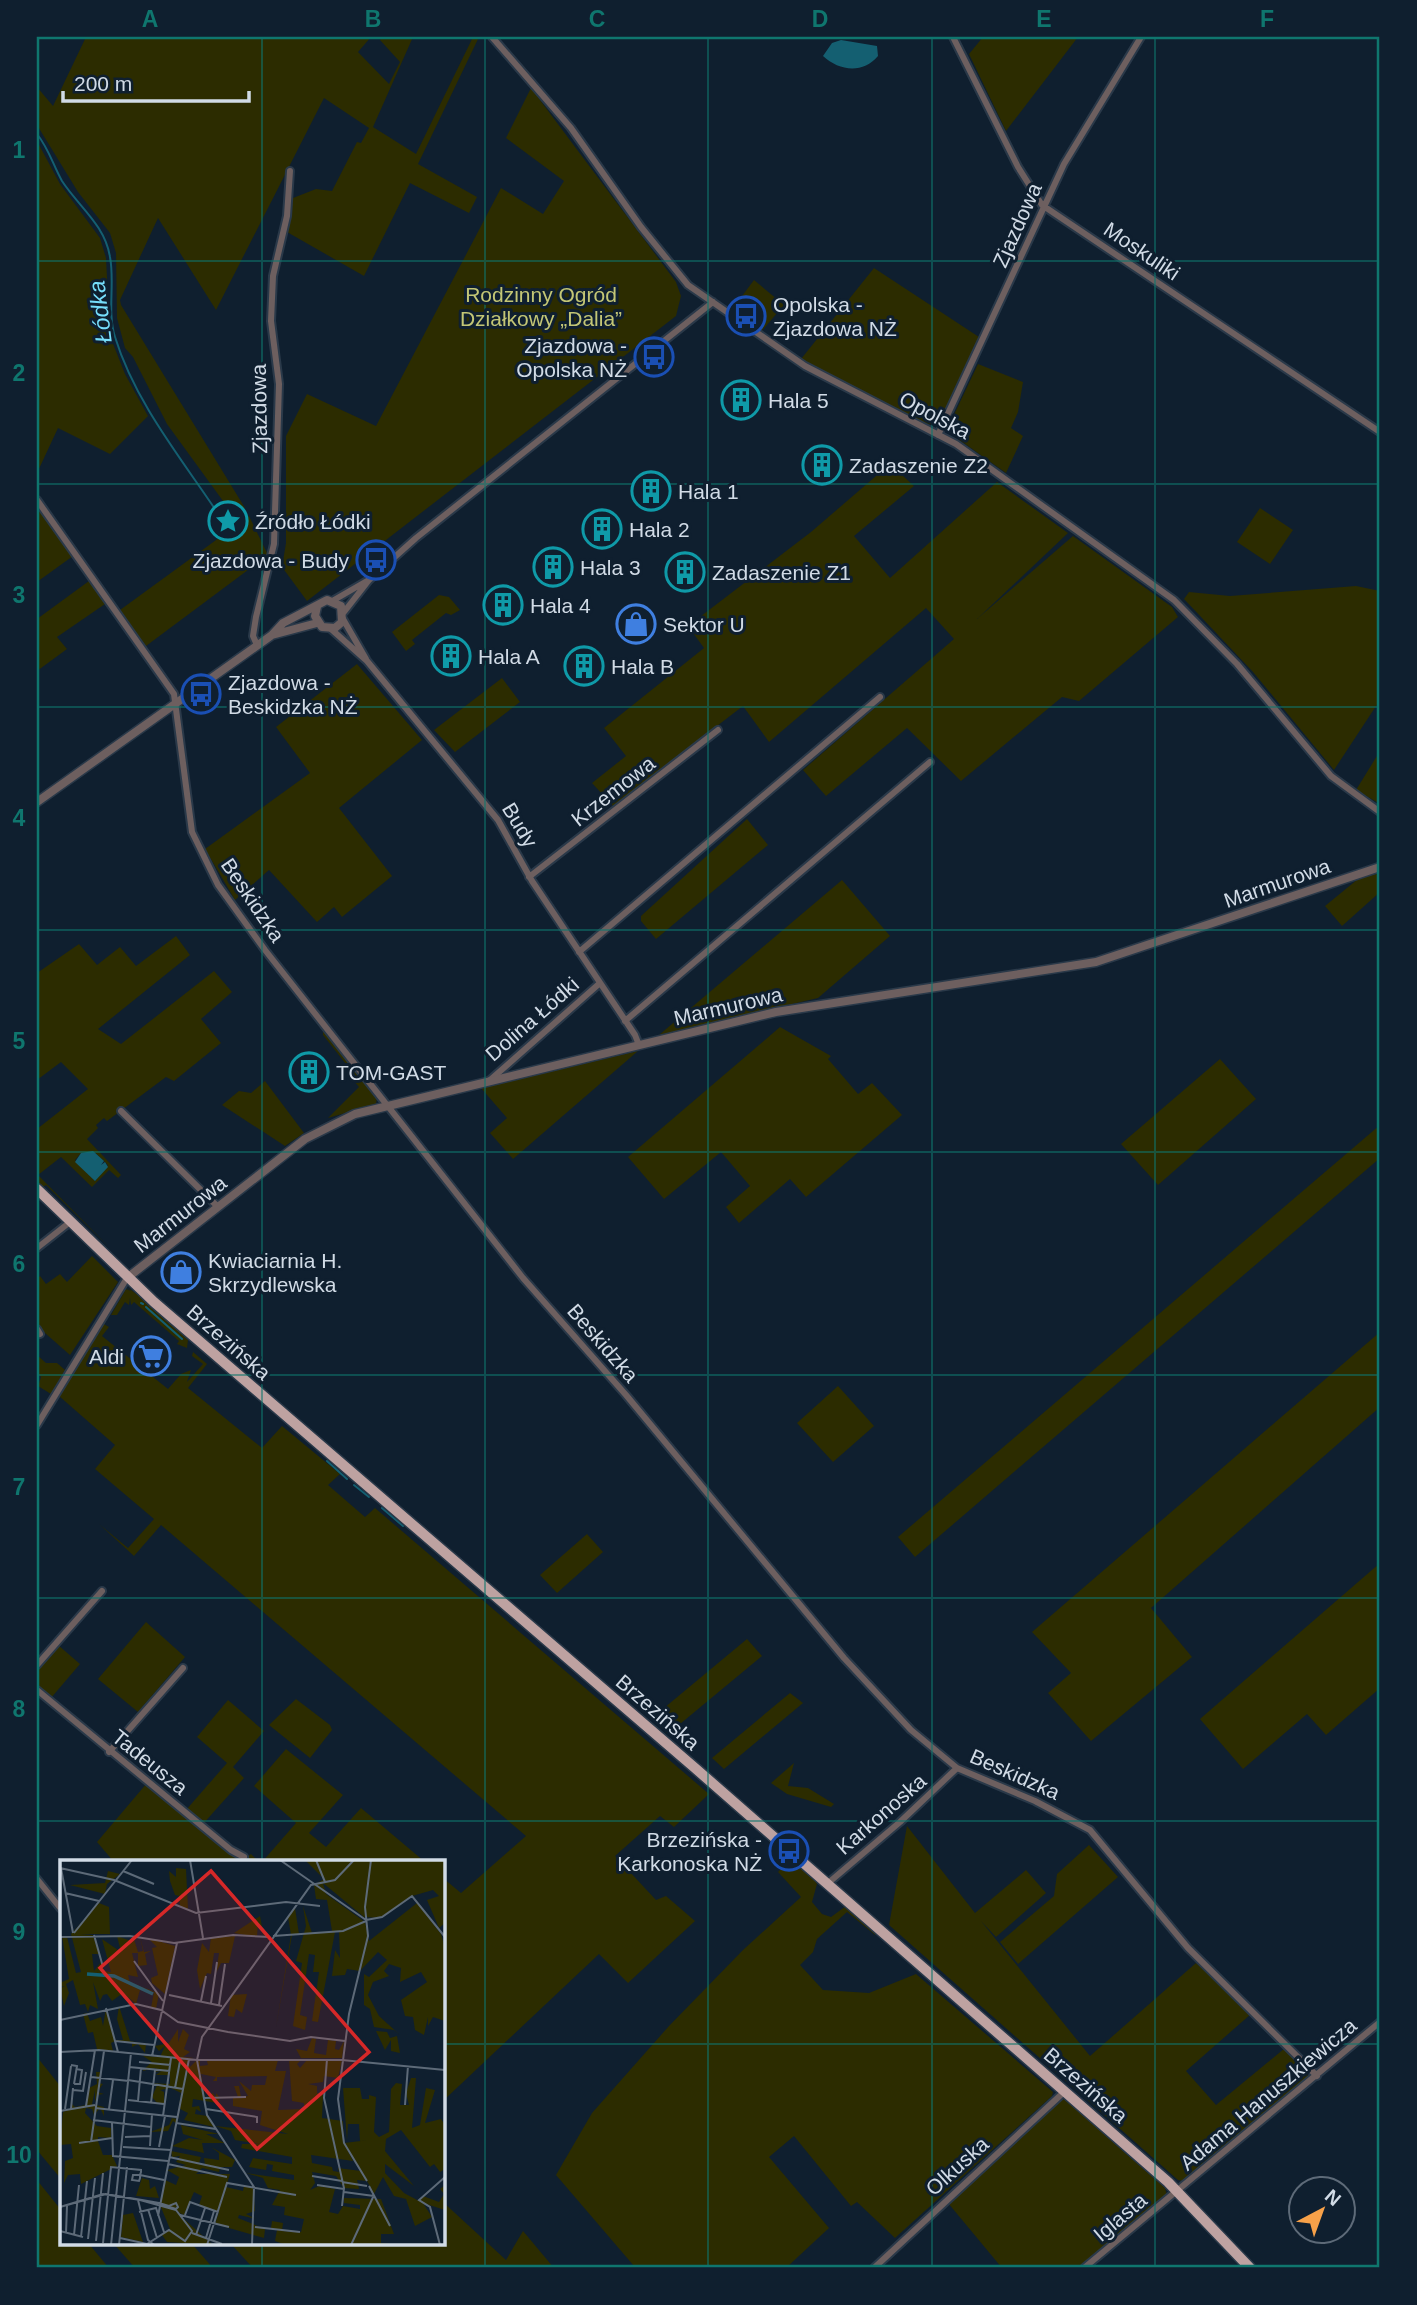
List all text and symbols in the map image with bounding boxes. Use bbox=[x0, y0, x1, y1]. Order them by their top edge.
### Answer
text: A bbox=[142, 6, 158, 32]
text: B bbox=[365, 6, 381, 32]
text: C bbox=[589, 6, 605, 32]
text: D bbox=[812, 6, 828, 32]
text: E bbox=[1036, 6, 1052, 32]
text: F bbox=[1260, 6, 1274, 32]
scale bar bbox=[63, 60, 248, 104]
text: 200 m bbox=[74, 72, 132, 95]
text: 1 bbox=[13, 137, 26, 163]
street label: Zjazdowa bbox=[988, 179, 1046, 271]
street label: Moskuliki bbox=[1100, 217, 1184, 285]
water label: Łódka bbox=[83, 279, 117, 345]
park label: Rodzinny Ogród Działkowy „Dalia” bbox=[460, 283, 622, 330]
place label: Opolska - Zjazdowa NŻ bbox=[773, 293, 897, 340]
bus stop icon: Opolska - Zjazdowa NŻ bbox=[725, 295, 767, 337]
place label: Zjazdowa - Opolska NŻ bbox=[516, 334, 627, 381]
bus stop icon: Zjazdowa - Opolska NŻ bbox=[633, 336, 675, 378]
text: 2 bbox=[13, 360, 25, 386]
street label: Zjazdowa bbox=[247, 364, 271, 454]
building icon: Hala 5 bbox=[720, 379, 762, 421]
street label: Opolska bbox=[896, 387, 975, 443]
place label: Hala 5 bbox=[768, 389, 829, 412]
building icon: Zadaszenie Z2 bbox=[801, 444, 843, 486]
place label: Zadaszenie Z2 bbox=[849, 454, 988, 477]
building icon: Hala 1 bbox=[630, 470, 672, 512]
place label: Hala 1 bbox=[678, 480, 739, 503]
place icon: Źródło Łódki bbox=[207, 500, 249, 542]
building icon: Hala 2 bbox=[581, 508, 623, 550]
place label: Źródło Łódki bbox=[255, 510, 371, 533]
place label: Hala 2 bbox=[629, 518, 690, 541]
bus stop icon: Zjazdowa - Budy bbox=[355, 539, 397, 581]
building icon: Hala 3 bbox=[532, 546, 574, 588]
place label: Zjazdowa - Budy bbox=[193, 549, 349, 572]
building icon: Zadaszenie Z1 bbox=[664, 551, 706, 593]
place label: Hala 3 bbox=[580, 556, 641, 579]
place label: Zadaszenie Z1 bbox=[712, 561, 851, 584]
text: 3 bbox=[13, 582, 25, 608]
building icon: Hala 4 bbox=[482, 584, 524, 626]
place label: Hala 4 bbox=[530, 594, 591, 617]
shop icon: Sektor U bbox=[615, 603, 657, 645]
place label: Sektor U bbox=[663, 613, 745, 636]
building icon: Hala A bbox=[430, 635, 472, 677]
place label: Hala A bbox=[478, 645, 540, 668]
building icon: Hala B bbox=[563, 645, 605, 687]
place label: Hala B bbox=[611, 655, 674, 678]
place label: Zjazdowa - Beskidzka NŻ bbox=[228, 671, 358, 718]
bus stop icon: Zjazdowa - Beskidzka NŻ bbox=[180, 673, 222, 715]
street label: Krzemowa bbox=[567, 751, 659, 831]
street label: Budy bbox=[498, 799, 542, 852]
text: 4 bbox=[13, 805, 26, 831]
street label: Beskidzka bbox=[217, 854, 289, 946]
street label: Marmurowa bbox=[1221, 854, 1333, 912]
street label: Dolina Łódki bbox=[481, 972, 583, 1066]
street label: Marmurowa bbox=[671, 982, 785, 1030]
text: 5 bbox=[13, 1028, 26, 1054]
building icon: TOM-GAST bbox=[288, 1051, 330, 1093]
place label: TOM-GAST bbox=[336, 1061, 447, 1084]
street label: Marmurowa bbox=[129, 1171, 231, 1257]
place label: Kwiaciarnia H. Skrzydlewska bbox=[208, 1249, 342, 1296]
text: 6 bbox=[13, 1251, 25, 1277]
shop icon: Kwiaciarnia H. Skrzydlewska bbox=[160, 1251, 202, 1293]
street label: Beskidzka bbox=[563, 1299, 643, 1387]
street label: Brzezińska bbox=[183, 1300, 276, 1385]
supermarket icon: Aldi bbox=[130, 1335, 172, 1377]
place label: Aldi bbox=[89, 1345, 124, 1368]
text: 7 bbox=[13, 1474, 25, 1500]
street label: Brzezińska bbox=[612, 1670, 705, 1755]
text: 8 bbox=[13, 1696, 26, 1722]
street label: Tadeusza bbox=[108, 1725, 192, 1799]
street label: Beskidzka bbox=[967, 1744, 1064, 1804]
street label: Karkonoska bbox=[832, 1769, 931, 1859]
place label: Brzezińska - Karkonoska NŻ bbox=[617, 1828, 762, 1875]
bus stop icon: Brzezińska - Karkonoska NŻ bbox=[768, 1830, 810, 1872]
inset map bbox=[60, 1860, 444, 2246]
text: 9 bbox=[13, 1919, 25, 1945]
street label: Adama Hanuszkiewicza bbox=[1175, 2013, 1361, 2174]
street label: Brzezińska bbox=[1040, 2043, 1133, 2128]
street label: Olkuska bbox=[921, 2132, 993, 2200]
text: 10 bbox=[6, 2142, 32, 2168]
north arrow bbox=[1288, 2176, 1358, 2246]
text: N bbox=[1321, 2185, 1345, 2210]
street label: Iglasta bbox=[1089, 2188, 1151, 2246]

